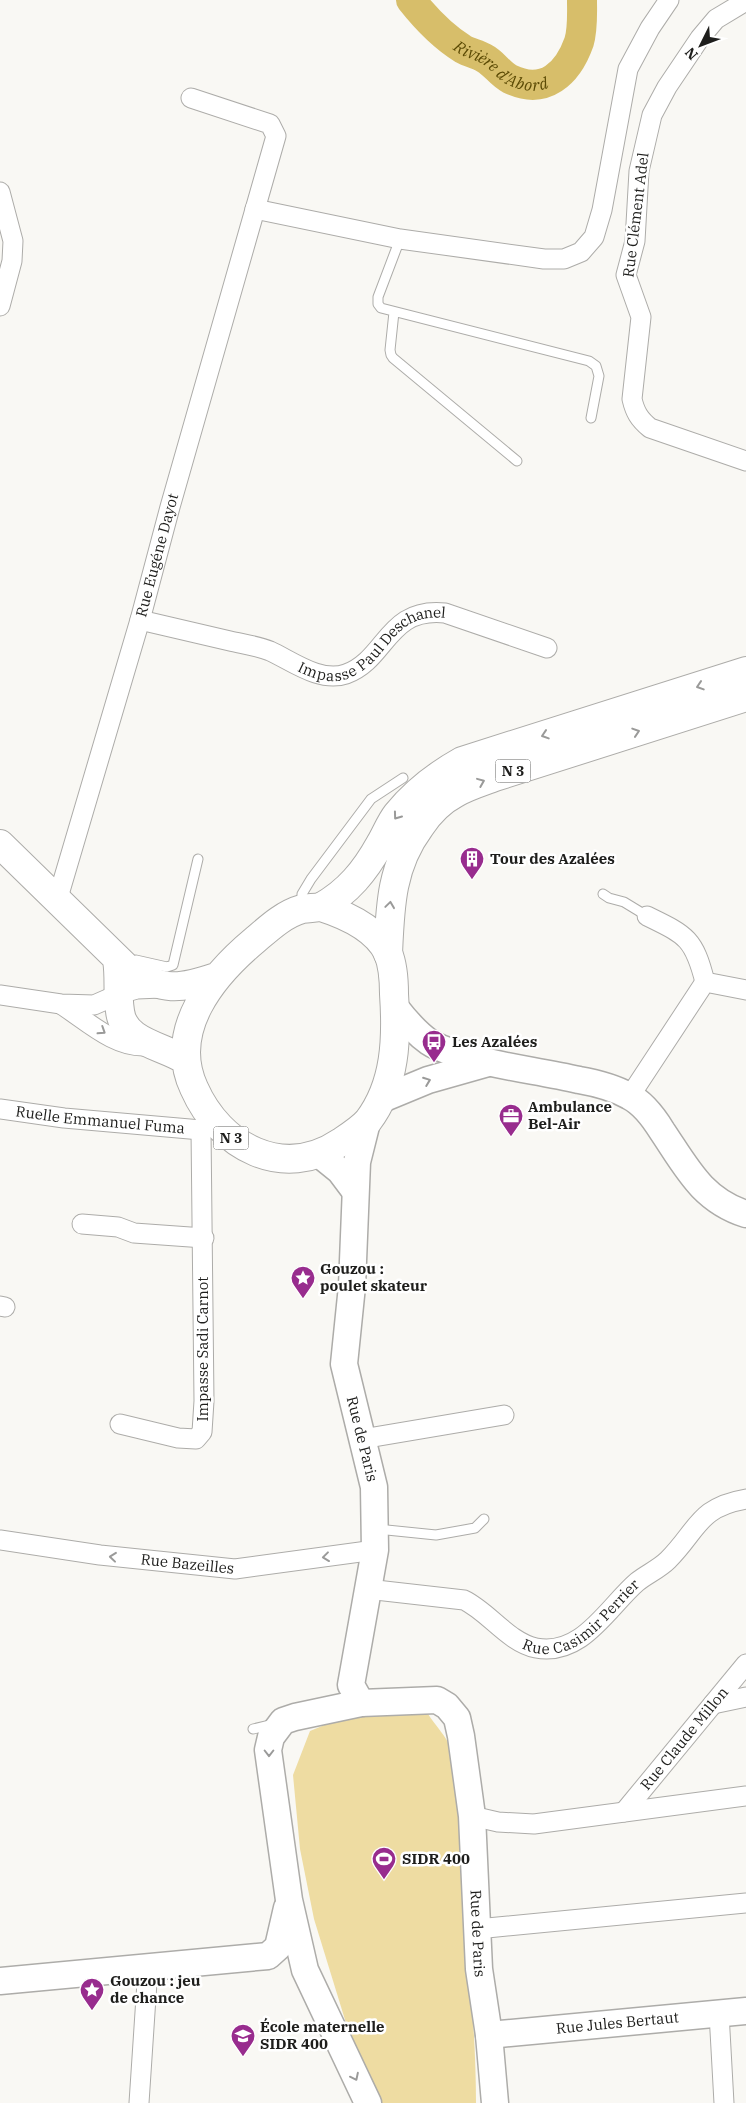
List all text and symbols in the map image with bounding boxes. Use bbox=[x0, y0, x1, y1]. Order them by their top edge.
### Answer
north arrow bbox=[676, 20, 726, 70]
water label: Rivière d'Abord bbox=[449, 35, 551, 95]
text: N bbox=[681, 44, 702, 64]
street label: Rue Clément Adel bbox=[618, 151, 653, 278]
street label: Rue Eugéne Dayot bbox=[131, 491, 182, 619]
street label: Impasse Paul Deschanel bbox=[295, 602, 446, 685]
one-way arrow bbox=[696, 680, 704, 690]
one-way arrow bbox=[631, 728, 639, 738]
one-way arrow bbox=[541, 729, 549, 739]
road number: N 3 bbox=[496, 759, 530, 782]
one-way arrow bbox=[476, 778, 485, 789]
one-way arrow bbox=[395, 810, 403, 819]
building icon: Tour des Azalées bbox=[459, 846, 485, 880]
place label: Tour des Azalées bbox=[490, 849, 615, 868]
one-way arrow bbox=[385, 901, 395, 909]
one-way arrow bbox=[96, 1025, 106, 1034]
bus stop icon: Les Azalées bbox=[421, 1029, 447, 1063]
place label: Les Azalées bbox=[452, 1032, 537, 1051]
one-way arrow bbox=[422, 1077, 430, 1087]
place label: Ambulance Bel-Air bbox=[528, 1097, 612, 1133]
street label: Ruelle Emmanuel Fuma bbox=[15, 1101, 186, 1138]
office icon: Ambulance Bel-Air bbox=[498, 1103, 524, 1137]
road number: N 3 bbox=[214, 1126, 248, 1150]
place label: Gouzou : poulet skateur bbox=[320, 1259, 428, 1295]
place icon: Gouzou : poulet skateur bbox=[290, 1265, 316, 1299]
street label: Impasse Sadi Carnot bbox=[193, 1276, 212, 1422]
street label: Rue de Paris bbox=[343, 1394, 382, 1484]
street label: Rue Bazeilles bbox=[140, 1549, 235, 1578]
one-way arrow bbox=[108, 1551, 116, 1562]
one-way arrow bbox=[322, 1551, 330, 1562]
street label: Rue Casimir Perrier bbox=[520, 1575, 643, 1658]
street label: Rue Claude Millon bbox=[636, 1683, 732, 1794]
one-way arrow bbox=[264, 1749, 274, 1757]
sports icon: SIDR 400 bbox=[371, 1846, 397, 1880]
place label: SIDR 400 bbox=[402, 1849, 470, 1868]
street label: Rue de Paris bbox=[466, 1889, 490, 1978]
place label: Gouzou : jeu de chance bbox=[110, 1971, 201, 2007]
place icon: Gouzou : jeu de chance bbox=[79, 1977, 105, 2011]
street label: Rue Jules Bertaut bbox=[555, 2007, 680, 2038]
place label: École maternelle SIDR 400 bbox=[260, 2017, 385, 2053]
school or university icon: École maternelle SIDR 400 bbox=[230, 2023, 256, 2057]
one-way arrow bbox=[349, 2072, 359, 2081]

